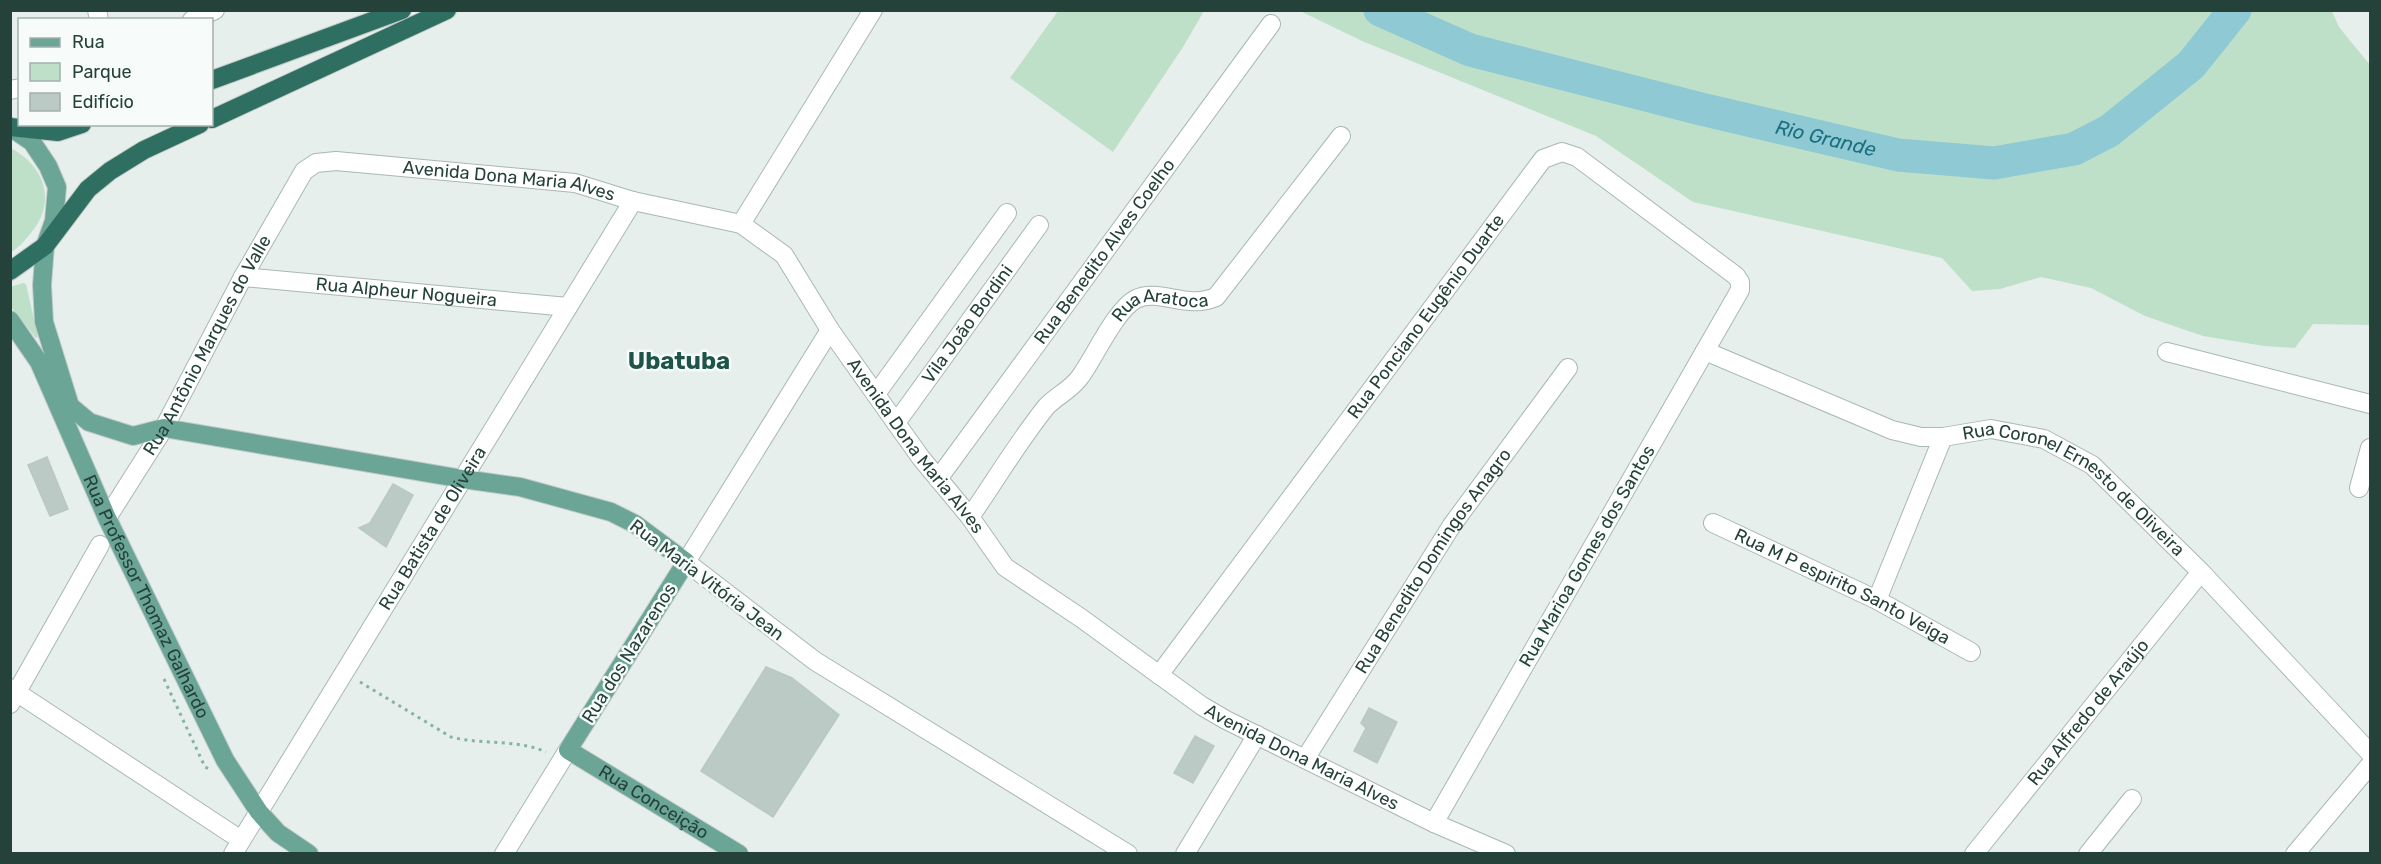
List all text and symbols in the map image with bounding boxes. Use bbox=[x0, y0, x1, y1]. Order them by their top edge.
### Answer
legend bbox=[18, 18, 213, 126]
text: Rua bbox=[72, 31, 105, 53]
text: Parque bbox=[72, 61, 132, 83]
text: Edifício bbox=[72, 91, 134, 113]
water label: Rio Grande bbox=[1773, 115, 1878, 161]
street label: Rua Benedito Alves Coelho bbox=[1029, 154, 1180, 348]
street label: Avenida Dona Maria Alves bbox=[402, 156, 618, 206]
street label: Rua Ponciano Eugênio Duarte bbox=[1343, 210, 1509, 423]
street label: Rua Antônio Marques do Valle bbox=[139, 231, 276, 459]
street label: Vila João Bordini bbox=[917, 261, 1018, 388]
street label: Rua Alpheur Nogueira bbox=[315, 273, 498, 311]
street label: Rua Aratoca bbox=[1107, 285, 1210, 326]
district label: Ubatuba bbox=[628, 347, 730, 375]
street label: Avenida Dona Maria Alves bbox=[842, 354, 989, 538]
street label: Rua Coronel Ernesto de Oliveira bbox=[1961, 418, 2189, 561]
street label: Rua Marioa Gomes dos Santos bbox=[1514, 441, 1660, 671]
street label: Rua Batista de Oliveira bbox=[374, 442, 491, 614]
street label: Rua Benedito Domingos Anagro bbox=[1350, 444, 1516, 678]
street label: Rua Professor Thomaz Galhardo bbox=[79, 471, 214, 722]
street label: Rua Maria Vitória Jean bbox=[625, 515, 789, 645]
street label: Rua M P espirito Santo Veiga bbox=[1731, 524, 1954, 649]
street label: Rua dos Nazarenos bbox=[577, 579, 681, 727]
street label: Rua Alfredo de Araújo bbox=[2023, 635, 2154, 790]
street label: Avenida Dona Maria Alves bbox=[1201, 699, 1403, 815]
street label: Rua Conceição bbox=[595, 760, 713, 844]

